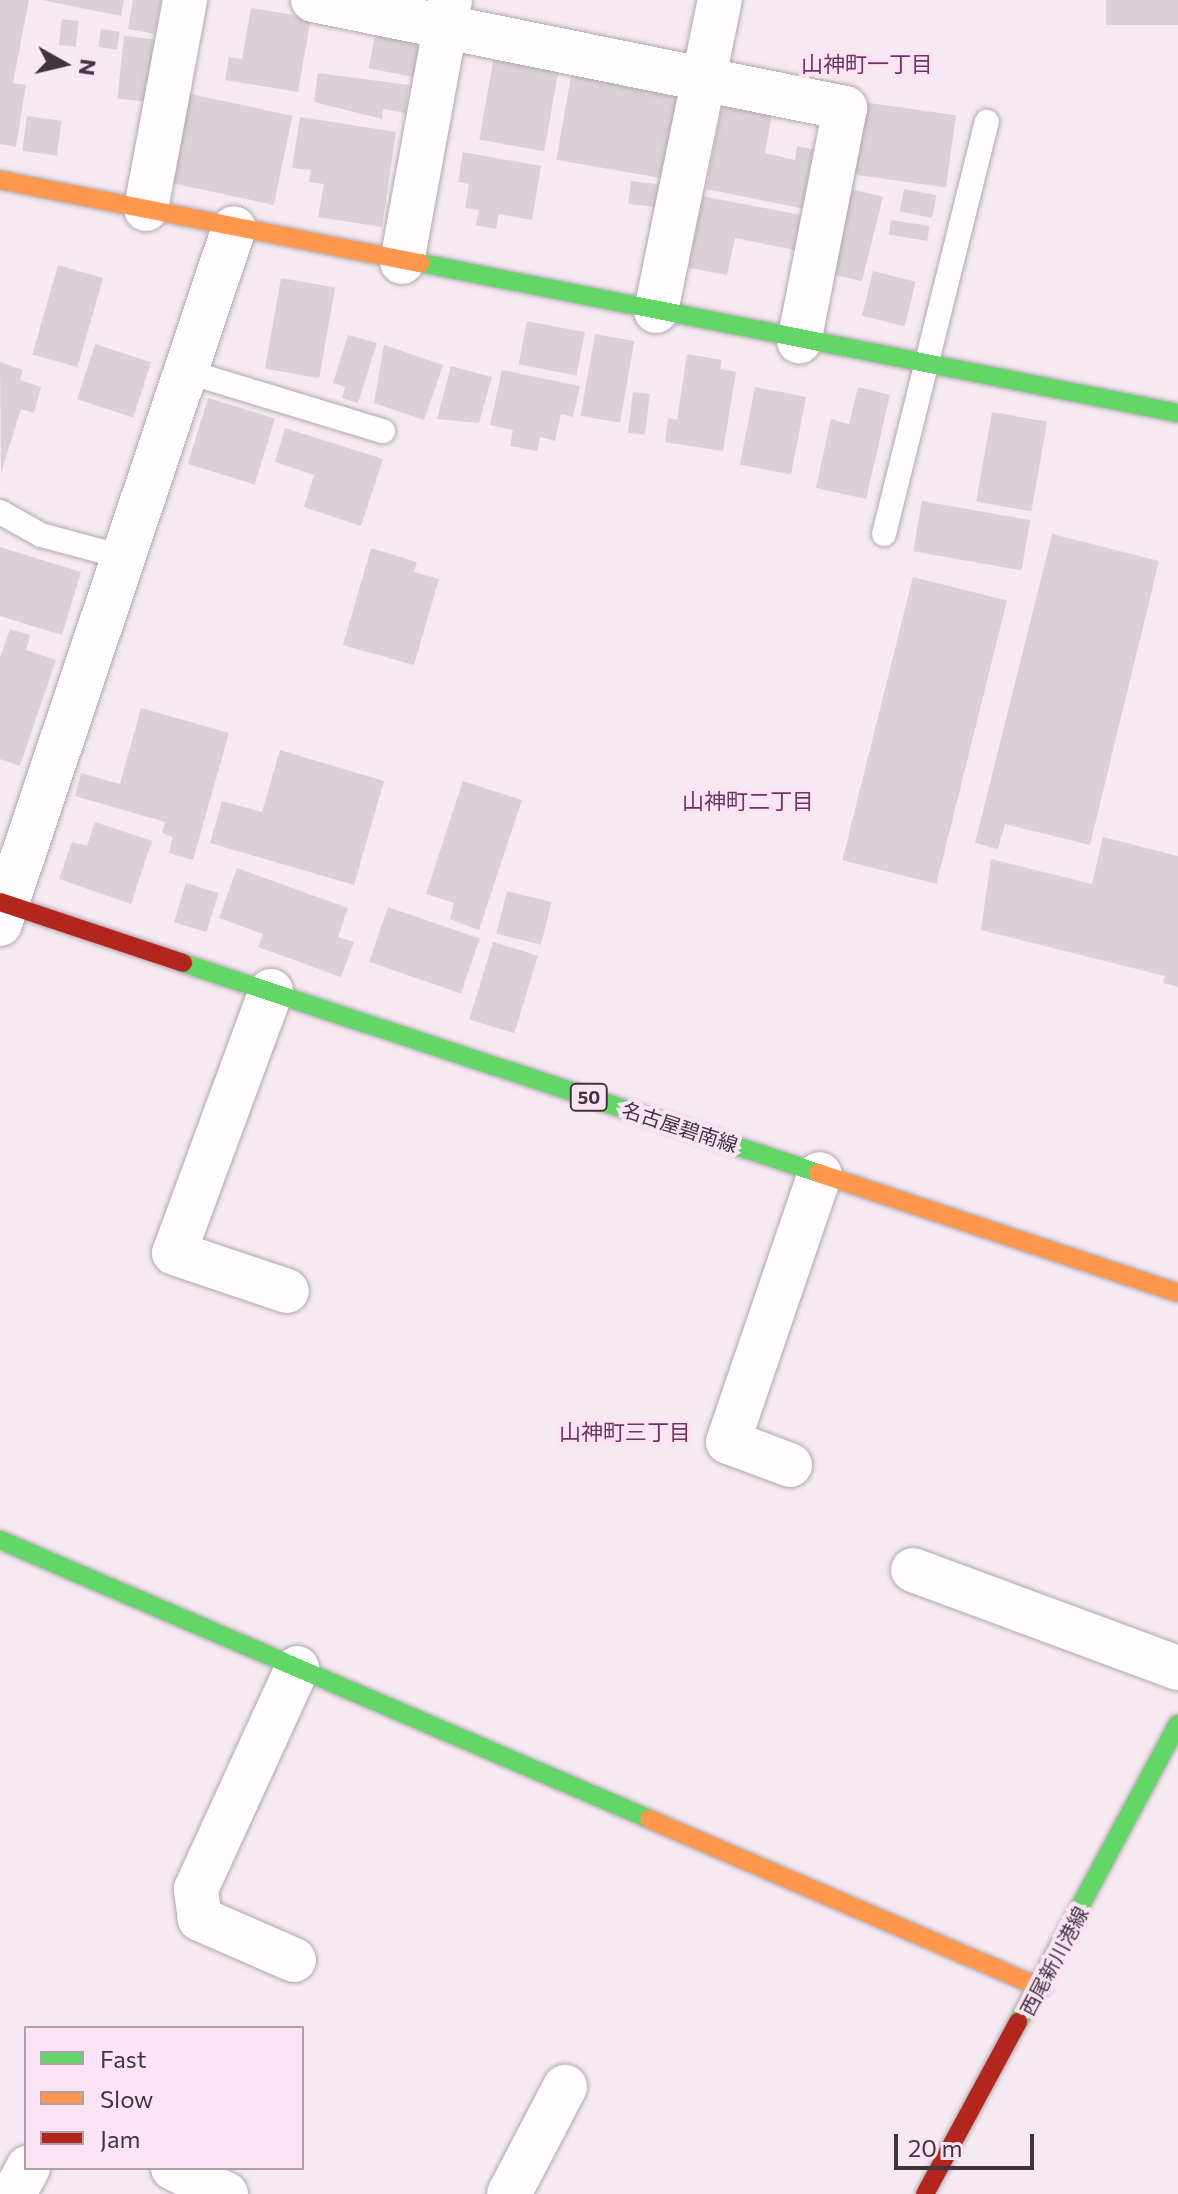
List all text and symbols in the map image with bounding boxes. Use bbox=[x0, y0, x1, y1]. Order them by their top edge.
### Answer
north arrow bbox=[24, 24, 104, 104]
district label: 山神町一丁目 bbox=[801, 51, 933, 77]
text: N bbox=[74, 57, 103, 77]
district label: 山神町二丁目 bbox=[682, 788, 814, 814]
road number: 50 bbox=[569, 1083, 609, 1111]
street label: 名古屋碧南線 bbox=[619, 1097, 741, 1157]
district label: 山神町三丁目 bbox=[559, 1419, 691, 1445]
street label: 西尾新川港線 bbox=[1015, 1902, 1093, 2020]
legend bbox=[24, 2026, 304, 2170]
text: Fast bbox=[100, 2044, 147, 2073]
text: Slow bbox=[100, 2084, 153, 2113]
scale bar bbox=[898, 2118, 1038, 2168]
text: Jam bbox=[100, 2124, 140, 2153]
text: 20 m bbox=[908, 2133, 962, 2162]

